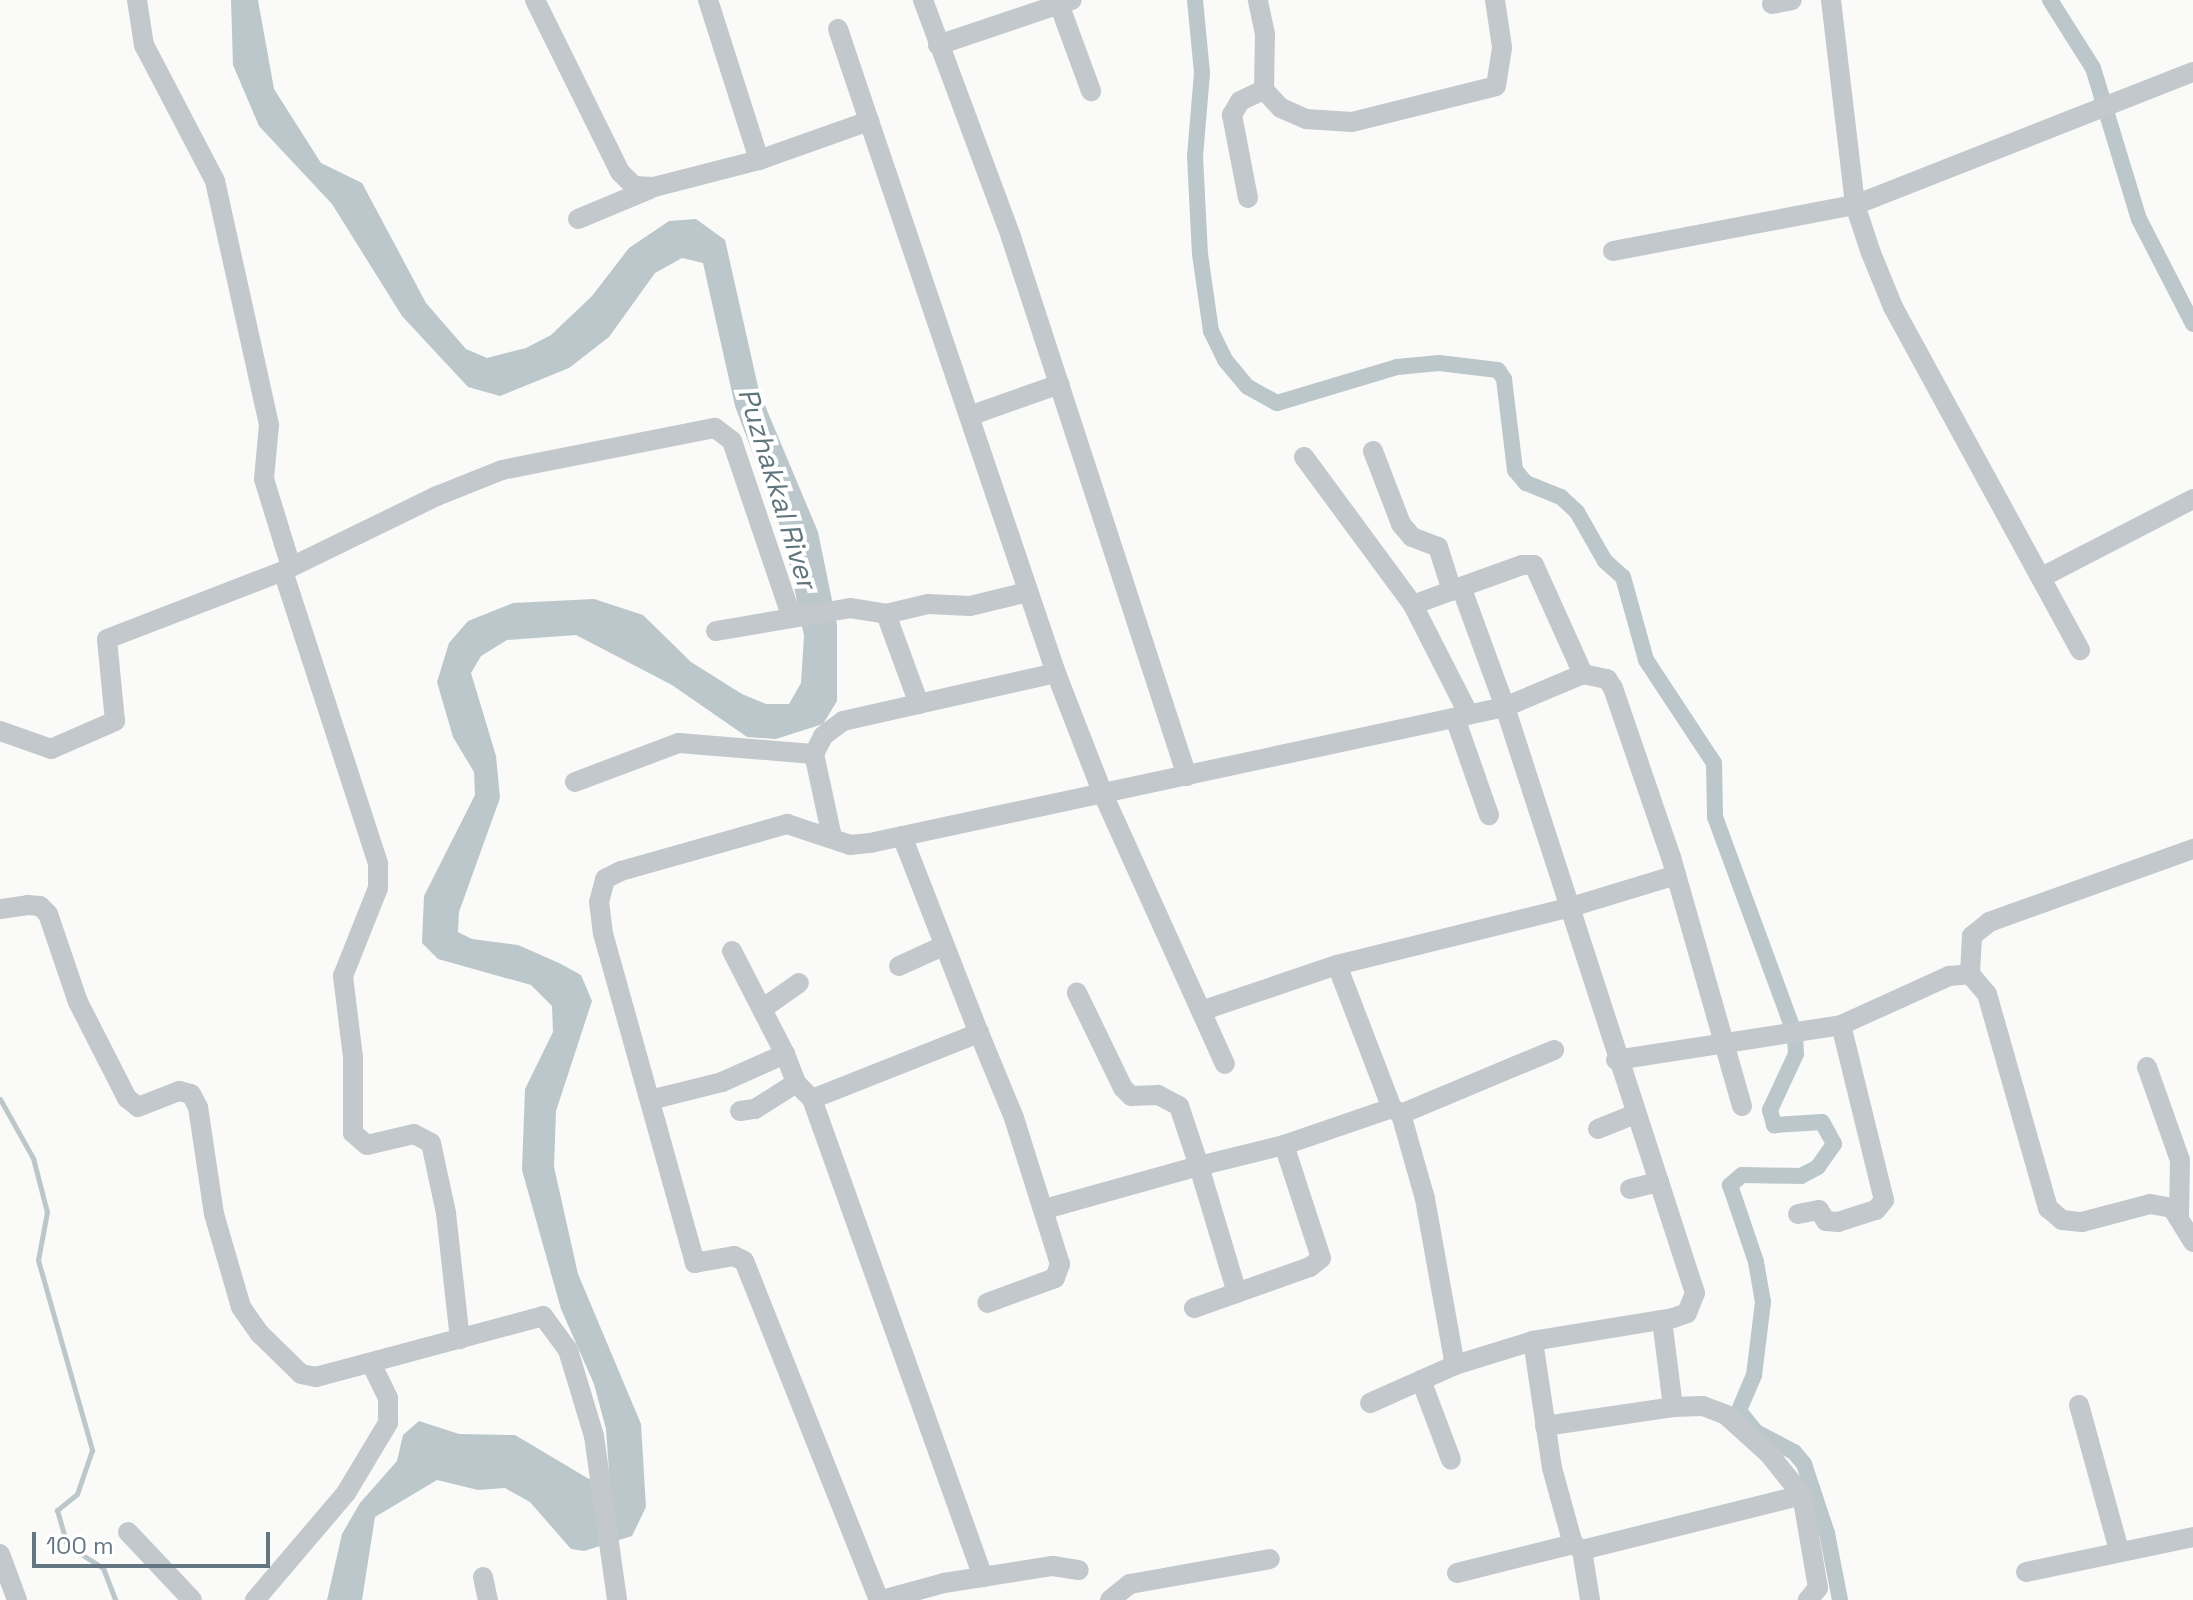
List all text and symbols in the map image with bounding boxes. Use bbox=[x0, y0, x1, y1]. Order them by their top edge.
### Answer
water label: Puzhakkal River bbox=[732, 384, 824, 592]
scale bar bbox=[36, 1516, 274, 1566]
text: 100 m bbox=[46, 1530, 114, 1561]

